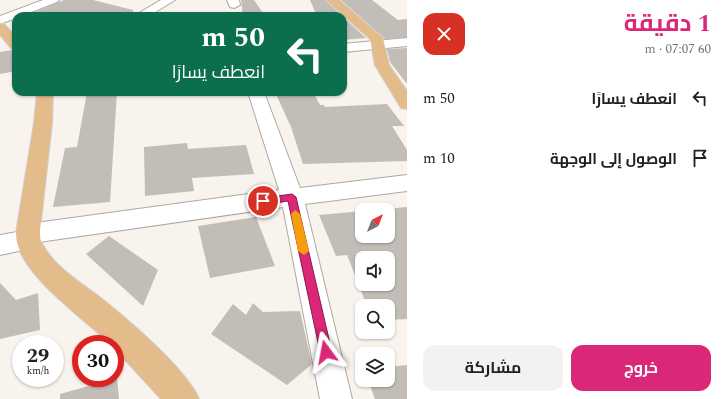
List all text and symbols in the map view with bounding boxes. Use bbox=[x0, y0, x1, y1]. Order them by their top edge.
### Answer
text: 1 دقيقة bbox=[624, 6, 711, 42]
button: close bbox=[423, 13, 465, 55]
text: 50 m bbox=[201, 16, 265, 59]
icon: left bbox=[279, 28, 331, 80]
text: 60 m · 07:07 bbox=[645, 39, 711, 59]
text: انعطف يسارًا bbox=[172, 59, 265, 86]
text: 50 m bbox=[423, 87, 455, 110]
icon: left bbox=[689, 87, 711, 109]
text: انعطف يسارًا bbox=[591, 88, 677, 111]
text: 10 m bbox=[423, 147, 455, 170]
icon: arrive bbox=[689, 147, 711, 169]
text: الوصول إلى الوجهة bbox=[550, 148, 677, 171]
pin bbox=[246, 184, 280, 218]
icon: arrive bbox=[252, 190, 274, 212]
north arrow bbox=[355, 203, 395, 243]
map controls bbox=[355, 203, 395, 387]
button: sound bbox=[355, 251, 395, 291]
button: search bbox=[355, 299, 395, 339]
position arrow bbox=[305, 331, 347, 373]
speed limit sign: 30 bbox=[72, 335, 124, 387]
text: 29 bbox=[27, 341, 49, 371]
button: مشاركة bbox=[423, 345, 563, 391]
button: خروج bbox=[571, 345, 711, 391]
button: layers bbox=[355, 347, 395, 387]
text: km/h bbox=[27, 363, 49, 379]

